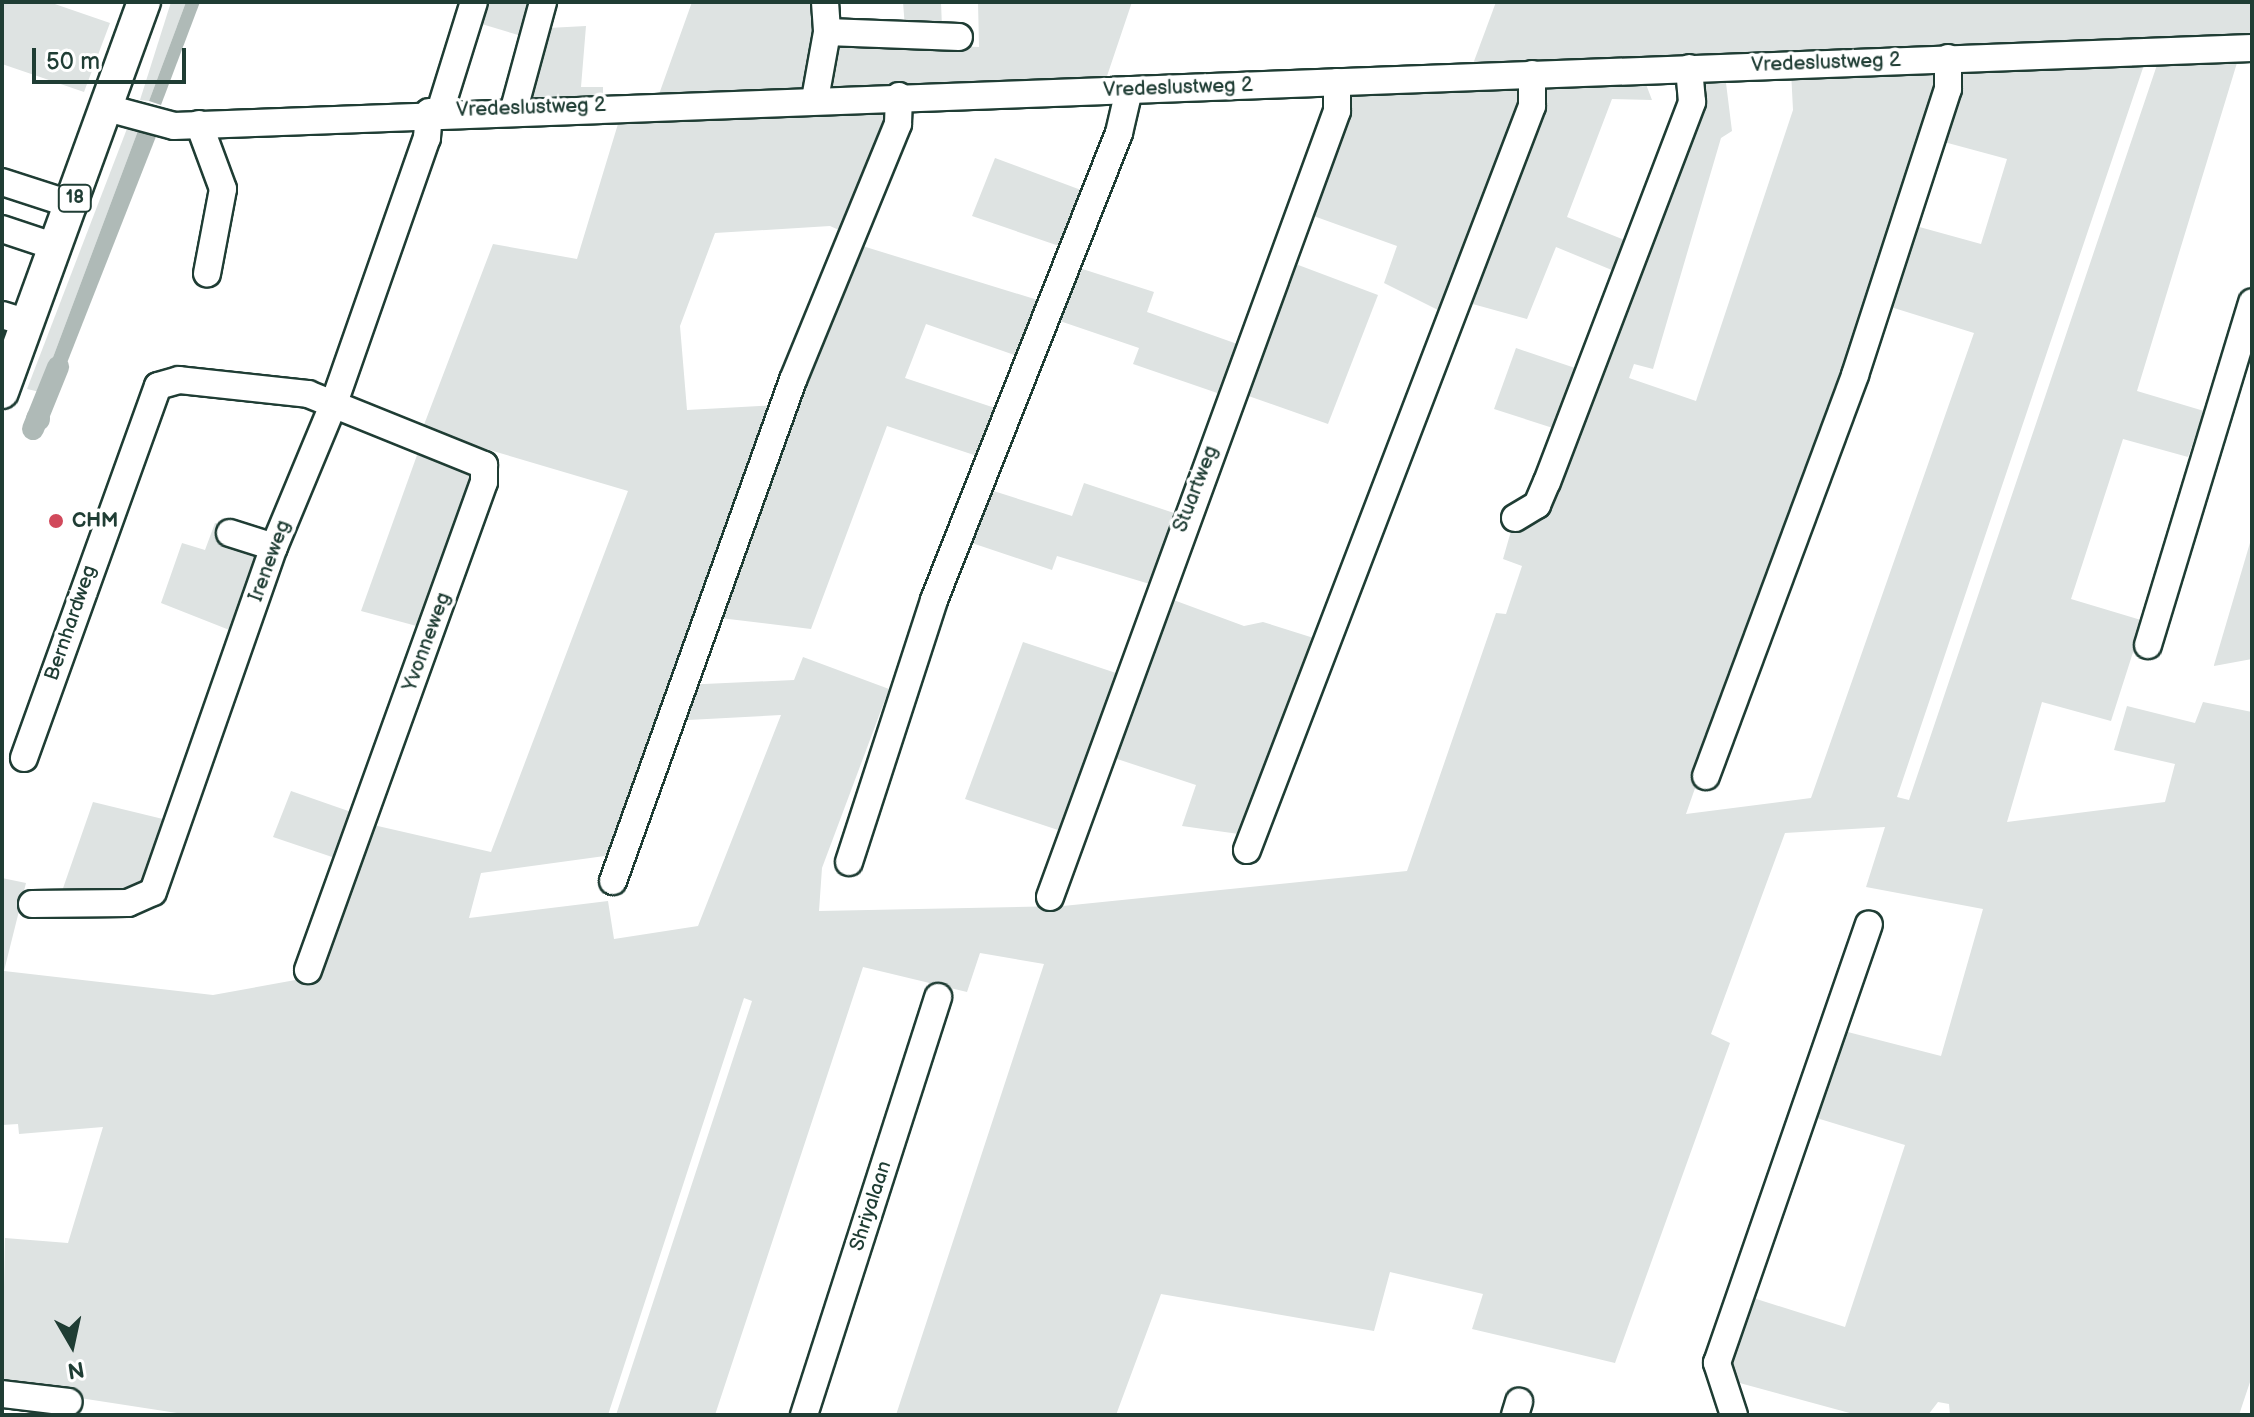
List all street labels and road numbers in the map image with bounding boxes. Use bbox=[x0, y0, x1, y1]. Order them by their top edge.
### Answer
street label: Vredeslustweg 2 bbox=[1751, 48, 1901, 78]
street label: Vredeslustweg 2 bbox=[1103, 73, 1253, 103]
street label: Vredeslustweg 2 bbox=[456, 93, 606, 123]
road number: 18 bbox=[57, 184, 93, 212]
street label: Stuartweg bbox=[1169, 442, 1223, 536]
street label: Ireneweg bbox=[244, 517, 296, 605]
street label: Bernhardweg bbox=[40, 562, 102, 684]
street label: Yvonneweg bbox=[398, 589, 456, 695]
street label: Shriyalaan bbox=[845, 1158, 897, 1254]

